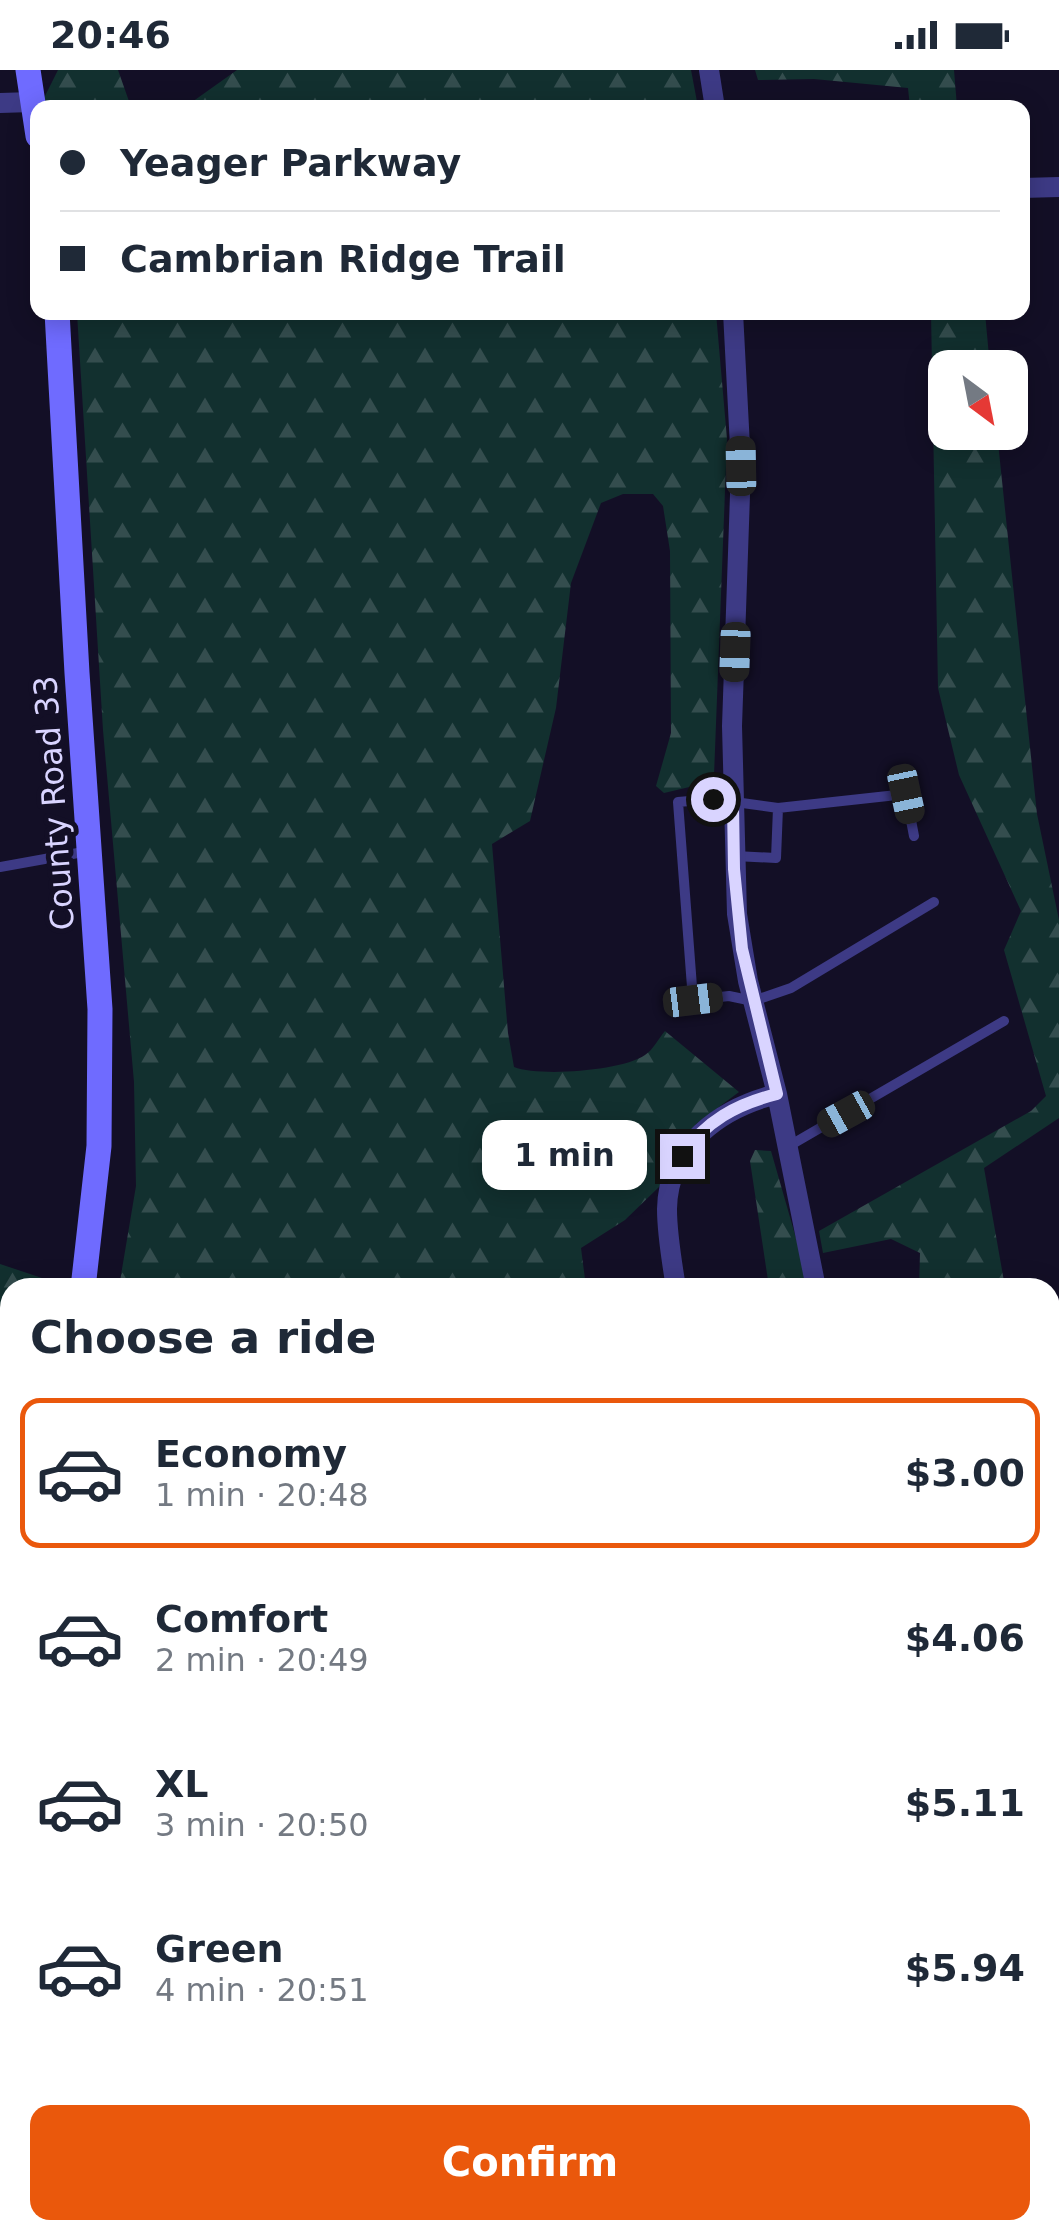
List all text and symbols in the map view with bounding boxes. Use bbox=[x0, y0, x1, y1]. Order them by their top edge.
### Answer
text: 20:46 bbox=[50, 13, 171, 57]
text: Yeager Parkway bbox=[120, 141, 461, 185]
text: Cambrian Ridge Trail bbox=[120, 237, 566, 281]
north arrow bbox=[928, 350, 1028, 450]
map controls bbox=[928, 350, 1028, 450]
car bbox=[725, 436, 757, 496]
car bbox=[719, 621, 751, 683]
street label: County Road 33 bbox=[26, 674, 82, 932]
car bbox=[885, 762, 927, 826]
route start bbox=[691, 777, 736, 822]
car bbox=[661, 981, 725, 1019]
car bbox=[812, 1086, 880, 1142]
callout: 1 min bbox=[482, 1121, 647, 1191]
route end bbox=[660, 1134, 705, 1179]
text: 1 min bbox=[514, 1136, 615, 1174]
text: Choose a ride bbox=[30, 1311, 376, 1364]
icon: car bbox=[35, 1428, 125, 1518]
text: Economy bbox=[155, 1432, 347, 1476]
text: $3.00 bbox=[905, 1451, 1025, 1495]
text: 1 min · 20:48 bbox=[155, 1476, 369, 1514]
icon: car bbox=[35, 1593, 125, 1683]
text: Comfort bbox=[155, 1597, 328, 1641]
text: $4.06 bbox=[905, 1616, 1025, 1660]
text: 2 min · 20:49 bbox=[155, 1641, 369, 1679]
icon: car bbox=[35, 1758, 125, 1848]
text: XL bbox=[155, 1762, 209, 1806]
text: $5.11 bbox=[905, 1781, 1025, 1825]
text: 3 min · 20:50 bbox=[155, 1806, 369, 1844]
icon: car bbox=[35, 1923, 125, 2013]
text: Green bbox=[155, 1927, 284, 1971]
text: $5.94 bbox=[905, 1946, 1025, 1990]
text: 4 min · 20:51 bbox=[155, 1971, 369, 2009]
button: Confirm bbox=[30, 2105, 1030, 2220]

